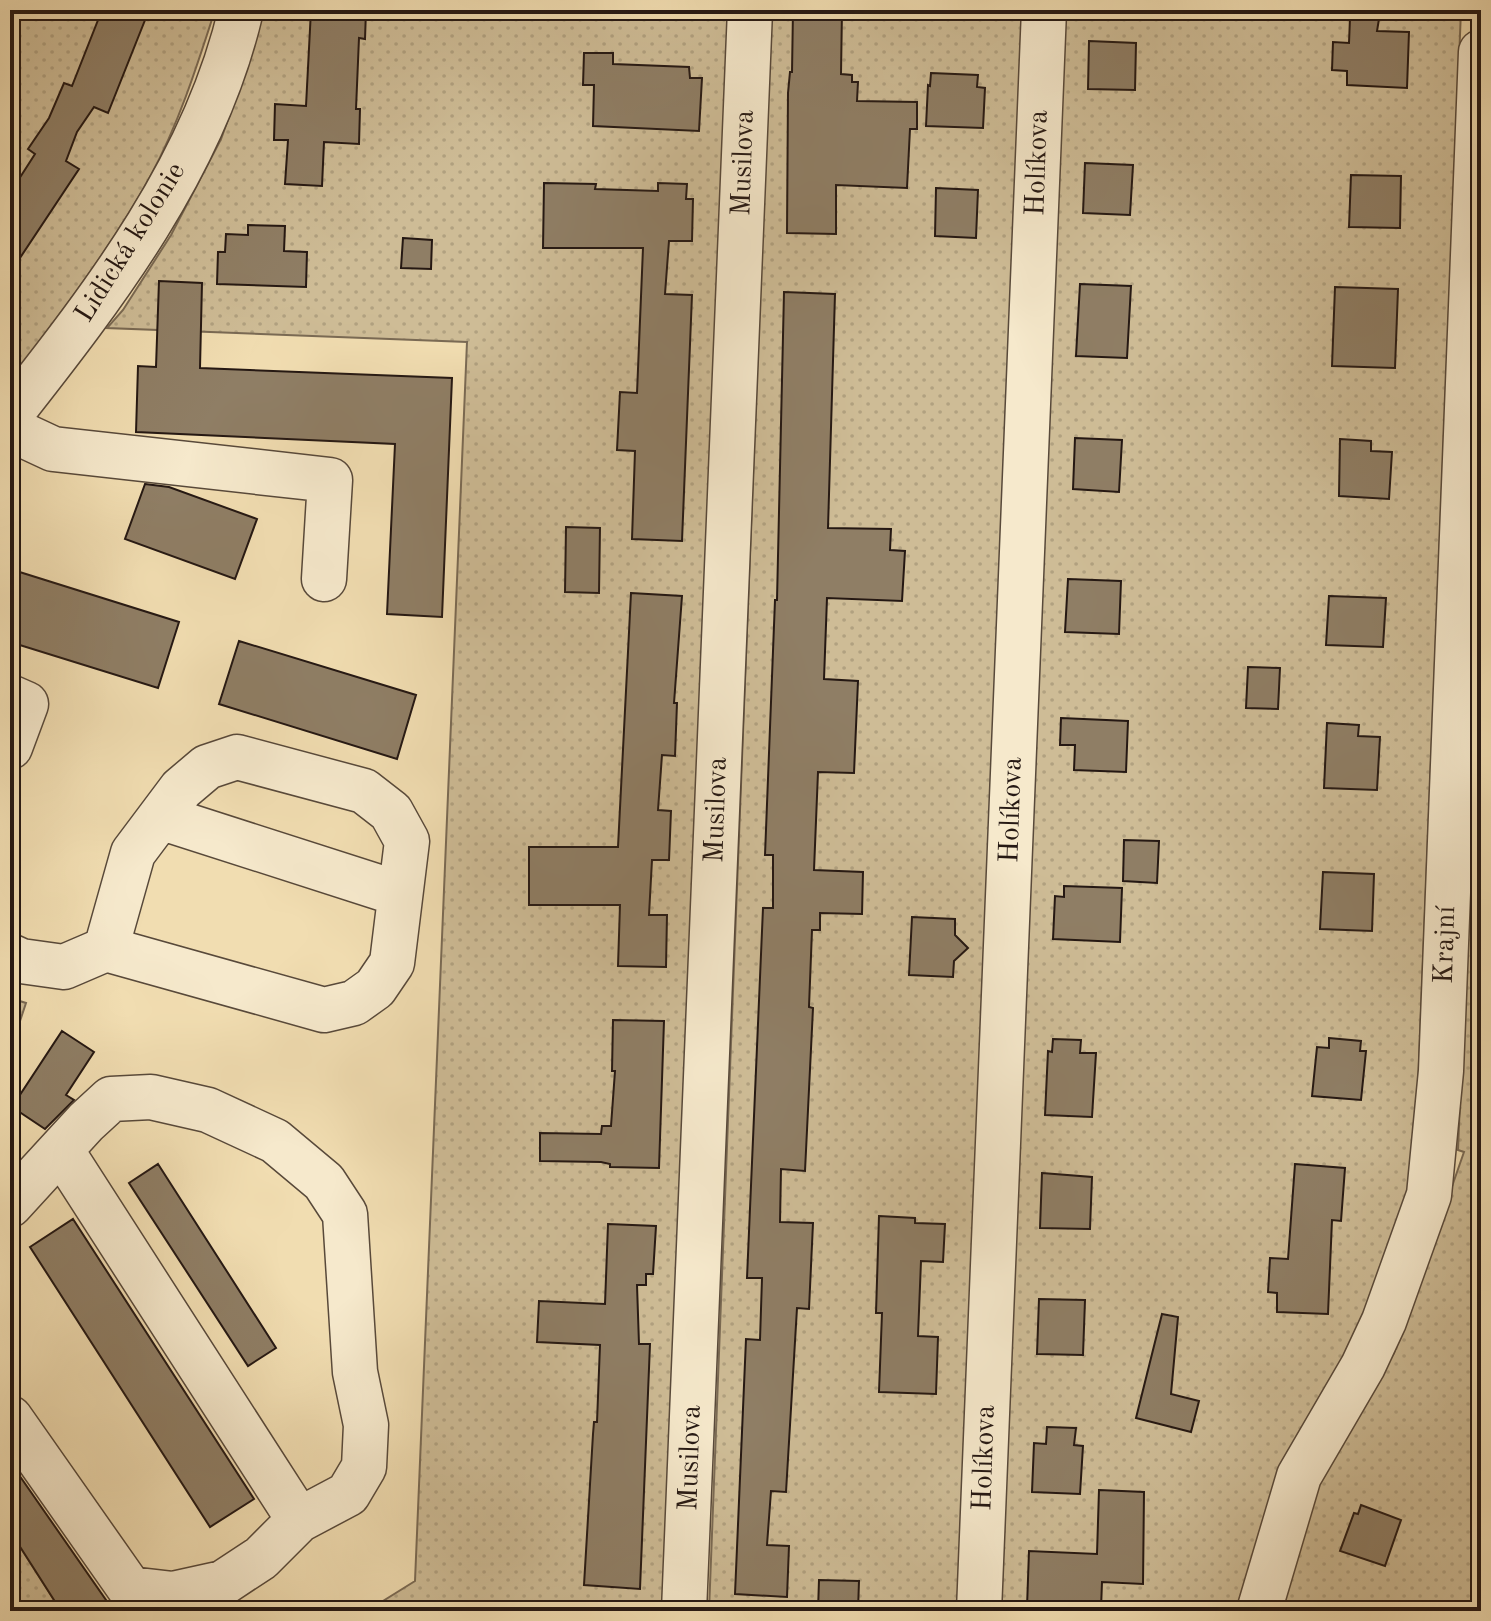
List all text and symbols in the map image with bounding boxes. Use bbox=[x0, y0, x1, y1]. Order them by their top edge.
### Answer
street label: Musilova bbox=[728, 109, 760, 217]
street label: Holíkova bbox=[1022, 109, 1054, 217]
street label: Lidická kolonie bbox=[71, 158, 191, 328]
street label: Musilova bbox=[701, 756, 733, 864]
street label: Holíkova bbox=[996, 756, 1028, 864]
street label: Krajní bbox=[1431, 905, 1461, 985]
street label: Musilova bbox=[675, 1404, 707, 1512]
street label: Holíkova bbox=[969, 1404, 1001, 1512]

